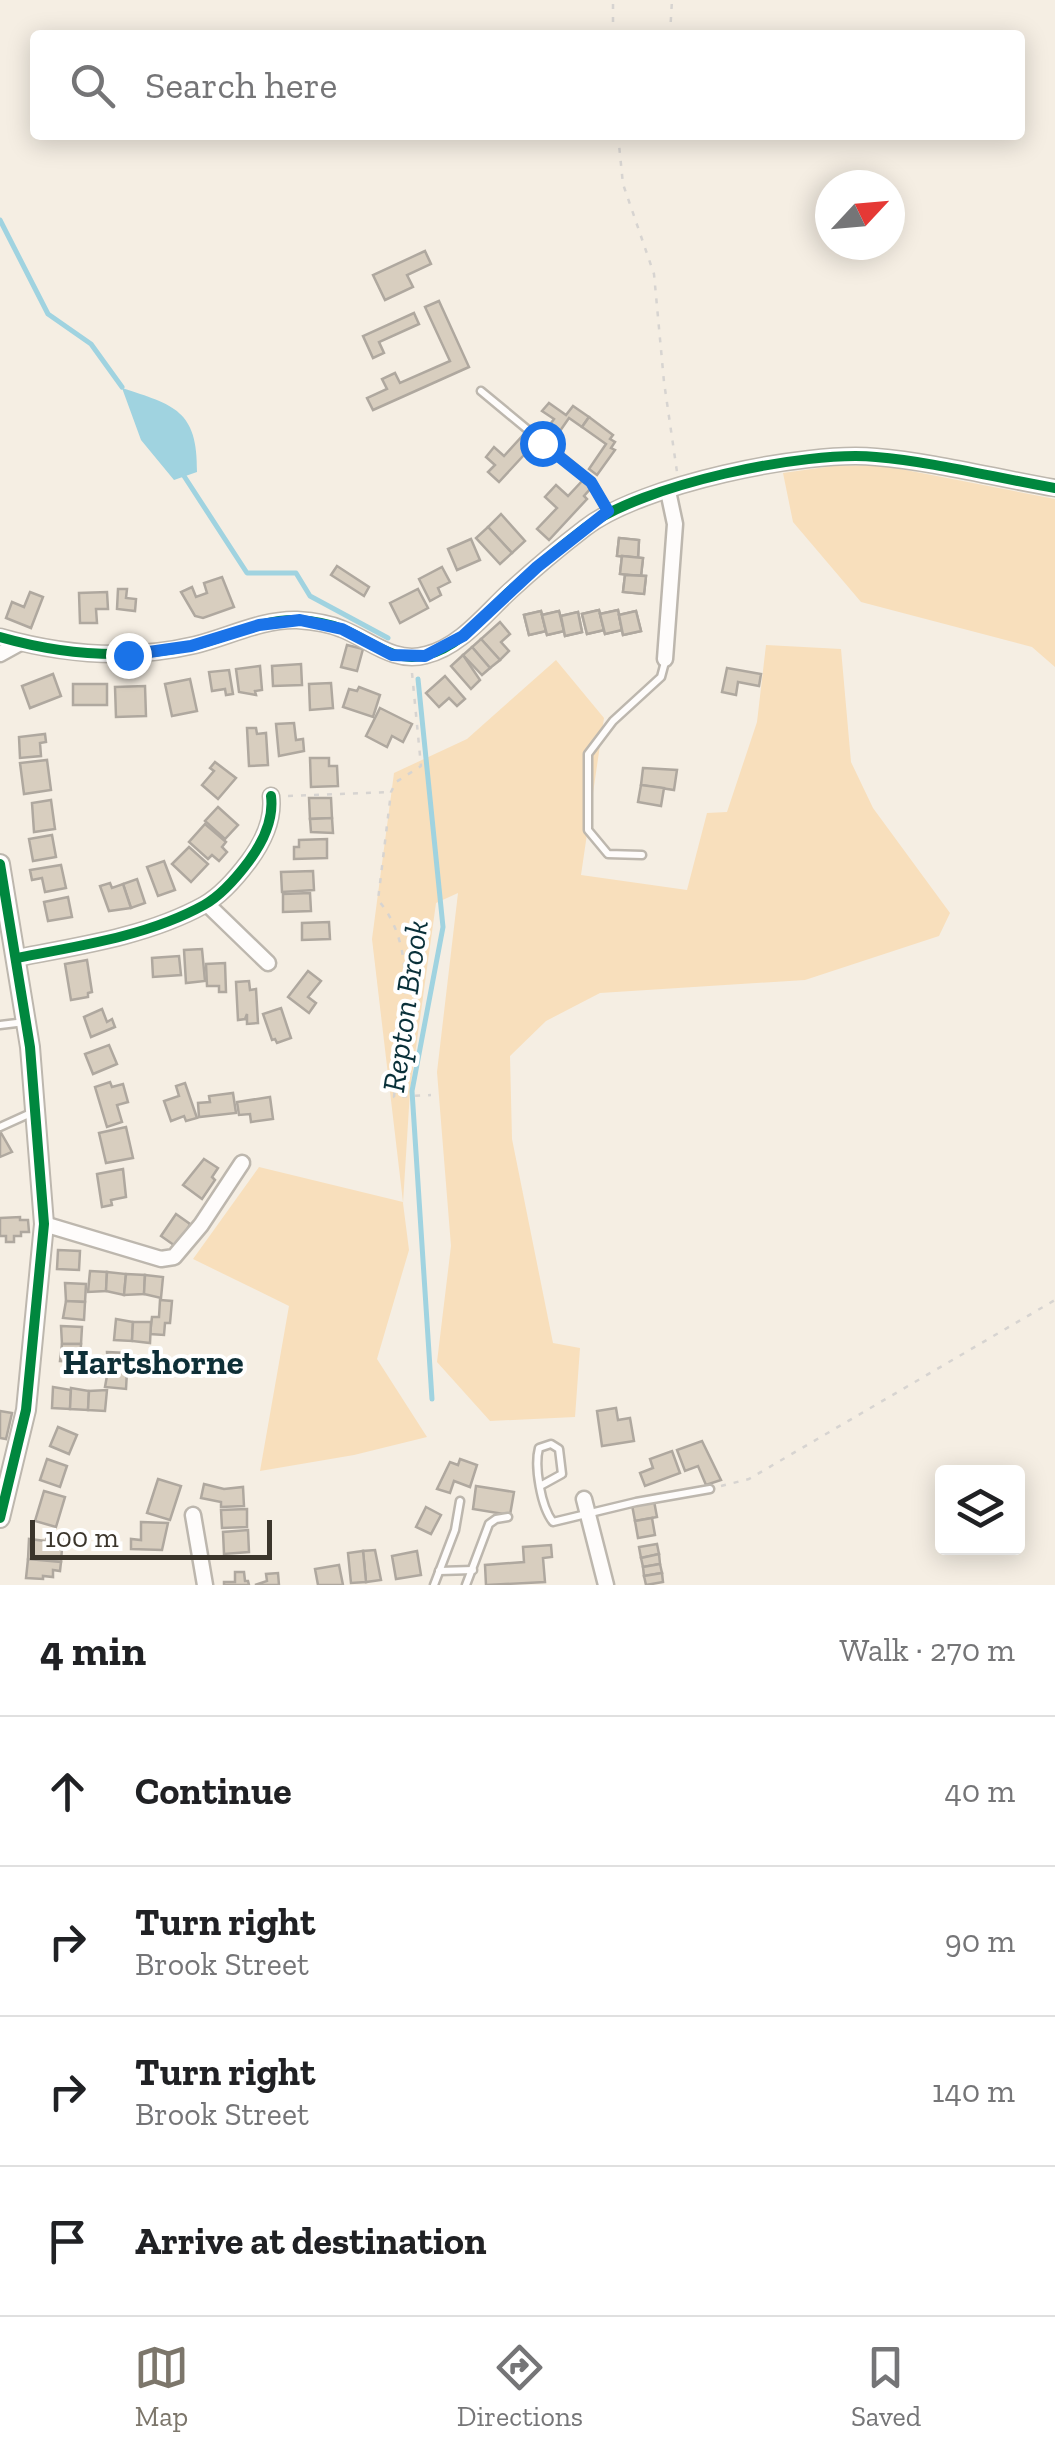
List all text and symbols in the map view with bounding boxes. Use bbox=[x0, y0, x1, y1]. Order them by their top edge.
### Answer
search box bbox=[30, 30, 1025, 140]
icon: search bbox=[65, 58, 120, 113]
text: Search here bbox=[145, 62, 337, 108]
north arrow bbox=[815, 170, 905, 260]
route start bbox=[520, 421, 566, 467]
route end bbox=[106, 633, 152, 679]
water label: Repton Brook bbox=[374, 917, 436, 1095]
district label: Hartshorne bbox=[62, 1341, 244, 1383]
map controls bbox=[935, 1465, 1025, 1555]
button: layers bbox=[935, 1465, 1025, 1555]
scale bar bbox=[30, 1515, 272, 1560]
text: 100 m bbox=[45, 1521, 119, 1554]
text: 4 min bbox=[40, 1625, 146, 1676]
text: Walk · 270 m bbox=[840, 1631, 1015, 1669]
icon: ahead bbox=[40, 1764, 95, 1819]
text: Continue bbox=[135, 1768, 292, 1814]
text: 40 m bbox=[944, 1772, 1015, 1810]
text: Turn right bbox=[135, 1899, 315, 1945]
icon: right bbox=[40, 1914, 95, 1969]
text: 90 m bbox=[945, 1922, 1015, 1960]
text: Brook Street bbox=[135, 1945, 309, 1983]
text: Turn right bbox=[135, 2049, 315, 2095]
icon: right bbox=[40, 2064, 95, 2119]
text: 140 m bbox=[932, 2072, 1015, 2110]
text: Brook Street bbox=[135, 2095, 309, 2133]
icon: arrive bbox=[40, 2214, 95, 2269]
text: Arrive at destination bbox=[135, 2218, 486, 2264]
tab: Map bbox=[134, 2340, 189, 2433]
tab: Directions bbox=[457, 2340, 583, 2433]
tab: Saved bbox=[851, 2340, 921, 2433]

